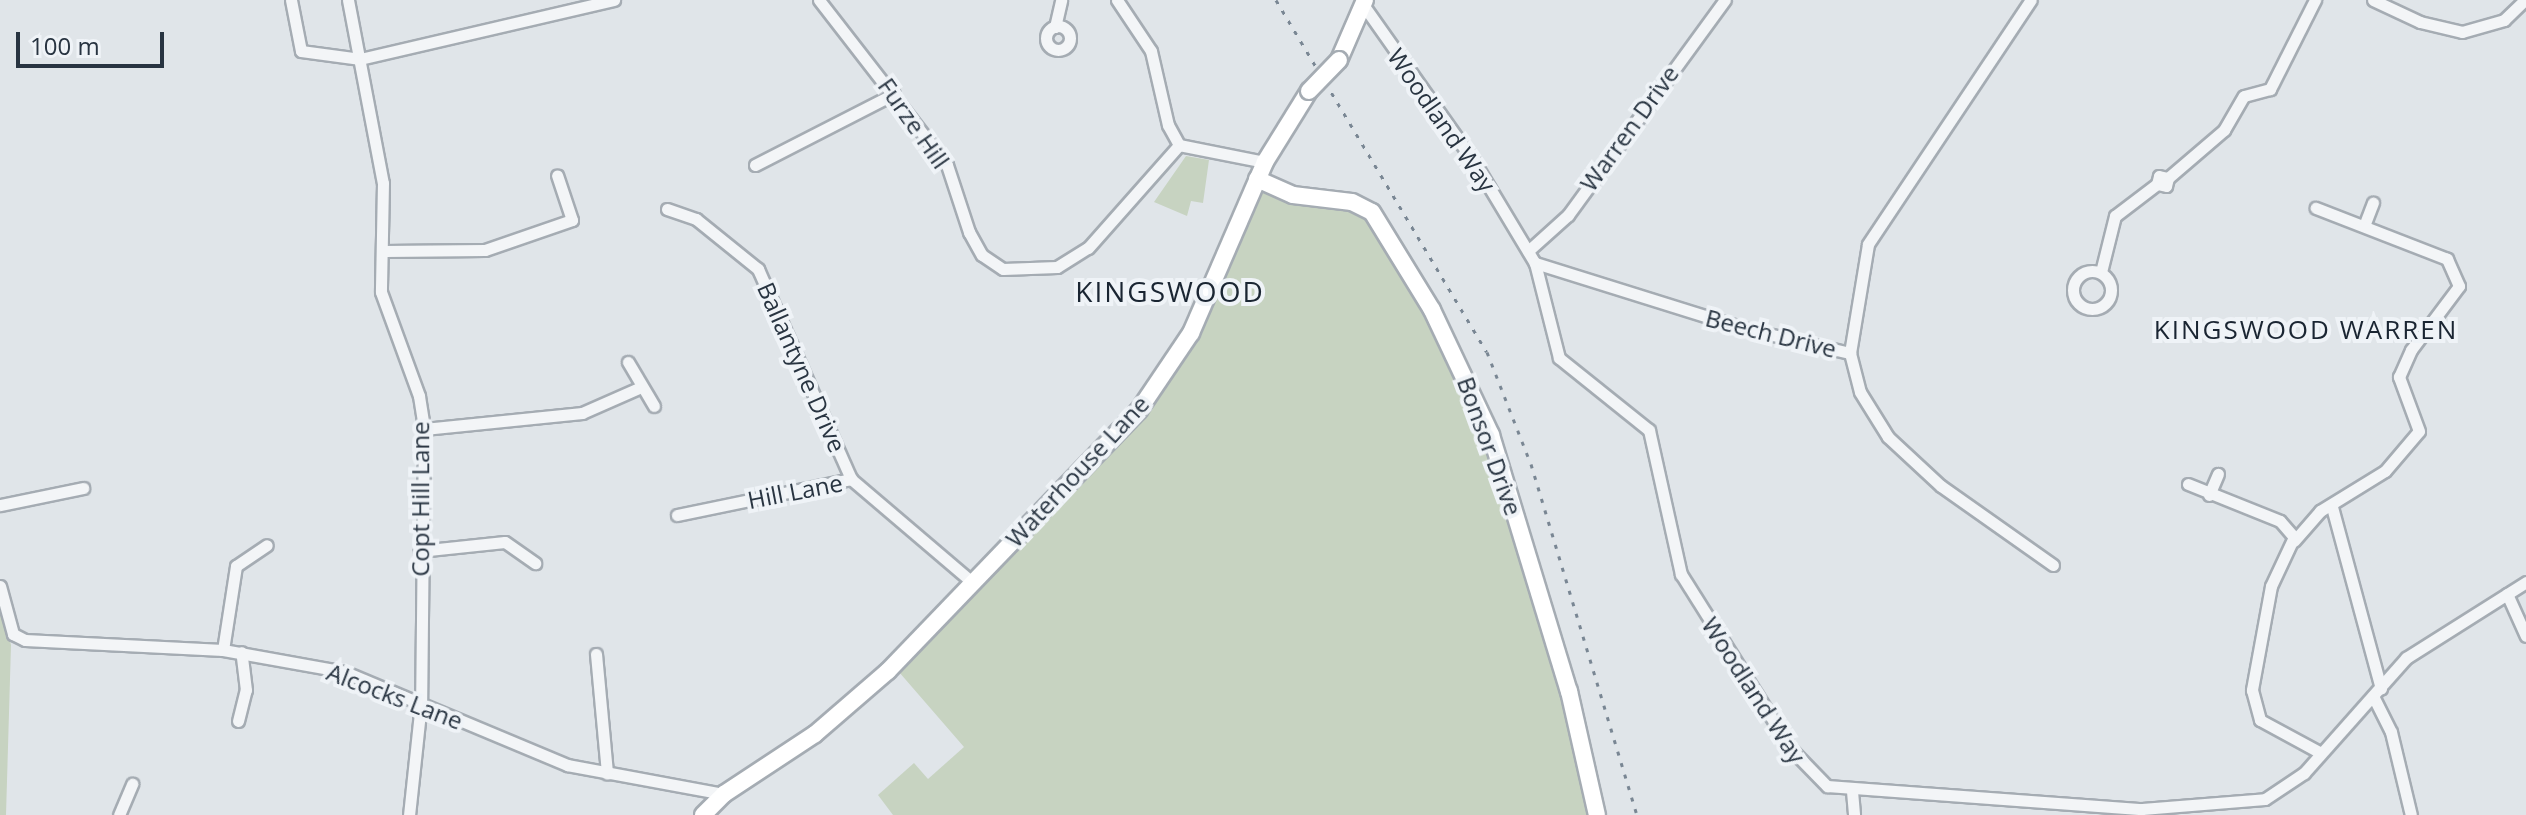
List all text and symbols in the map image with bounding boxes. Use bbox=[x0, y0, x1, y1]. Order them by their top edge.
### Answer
scale bar bbox=[20, 16, 168, 66]
text: 100 m bbox=[30, 29, 100, 62]
street label: Woodland Way bbox=[1382, 43, 1502, 197]
street label: Warren Drive bbox=[1574, 60, 1684, 196]
street label: Furze Hill bbox=[872, 72, 956, 174]
district label: KINGSWOOD bbox=[1075, 274, 1265, 308]
street label: Ballantyne Drive bbox=[752, 278, 852, 456]
street label: Beech Drive bbox=[1703, 303, 1839, 363]
district label: KINGSWOOD WARREN bbox=[2154, 314, 2458, 346]
street label: Bonsor Drive bbox=[1452, 373, 1528, 519]
street label: Waterhouse Lane bbox=[999, 389, 1155, 553]
street label: Copt Hill Lane bbox=[406, 421, 434, 577]
street label: Hill Lane bbox=[745, 468, 845, 514]
street label: Woodland Way bbox=[1696, 612, 1812, 768]
street label: Alcocks Lane bbox=[323, 657, 467, 735]

